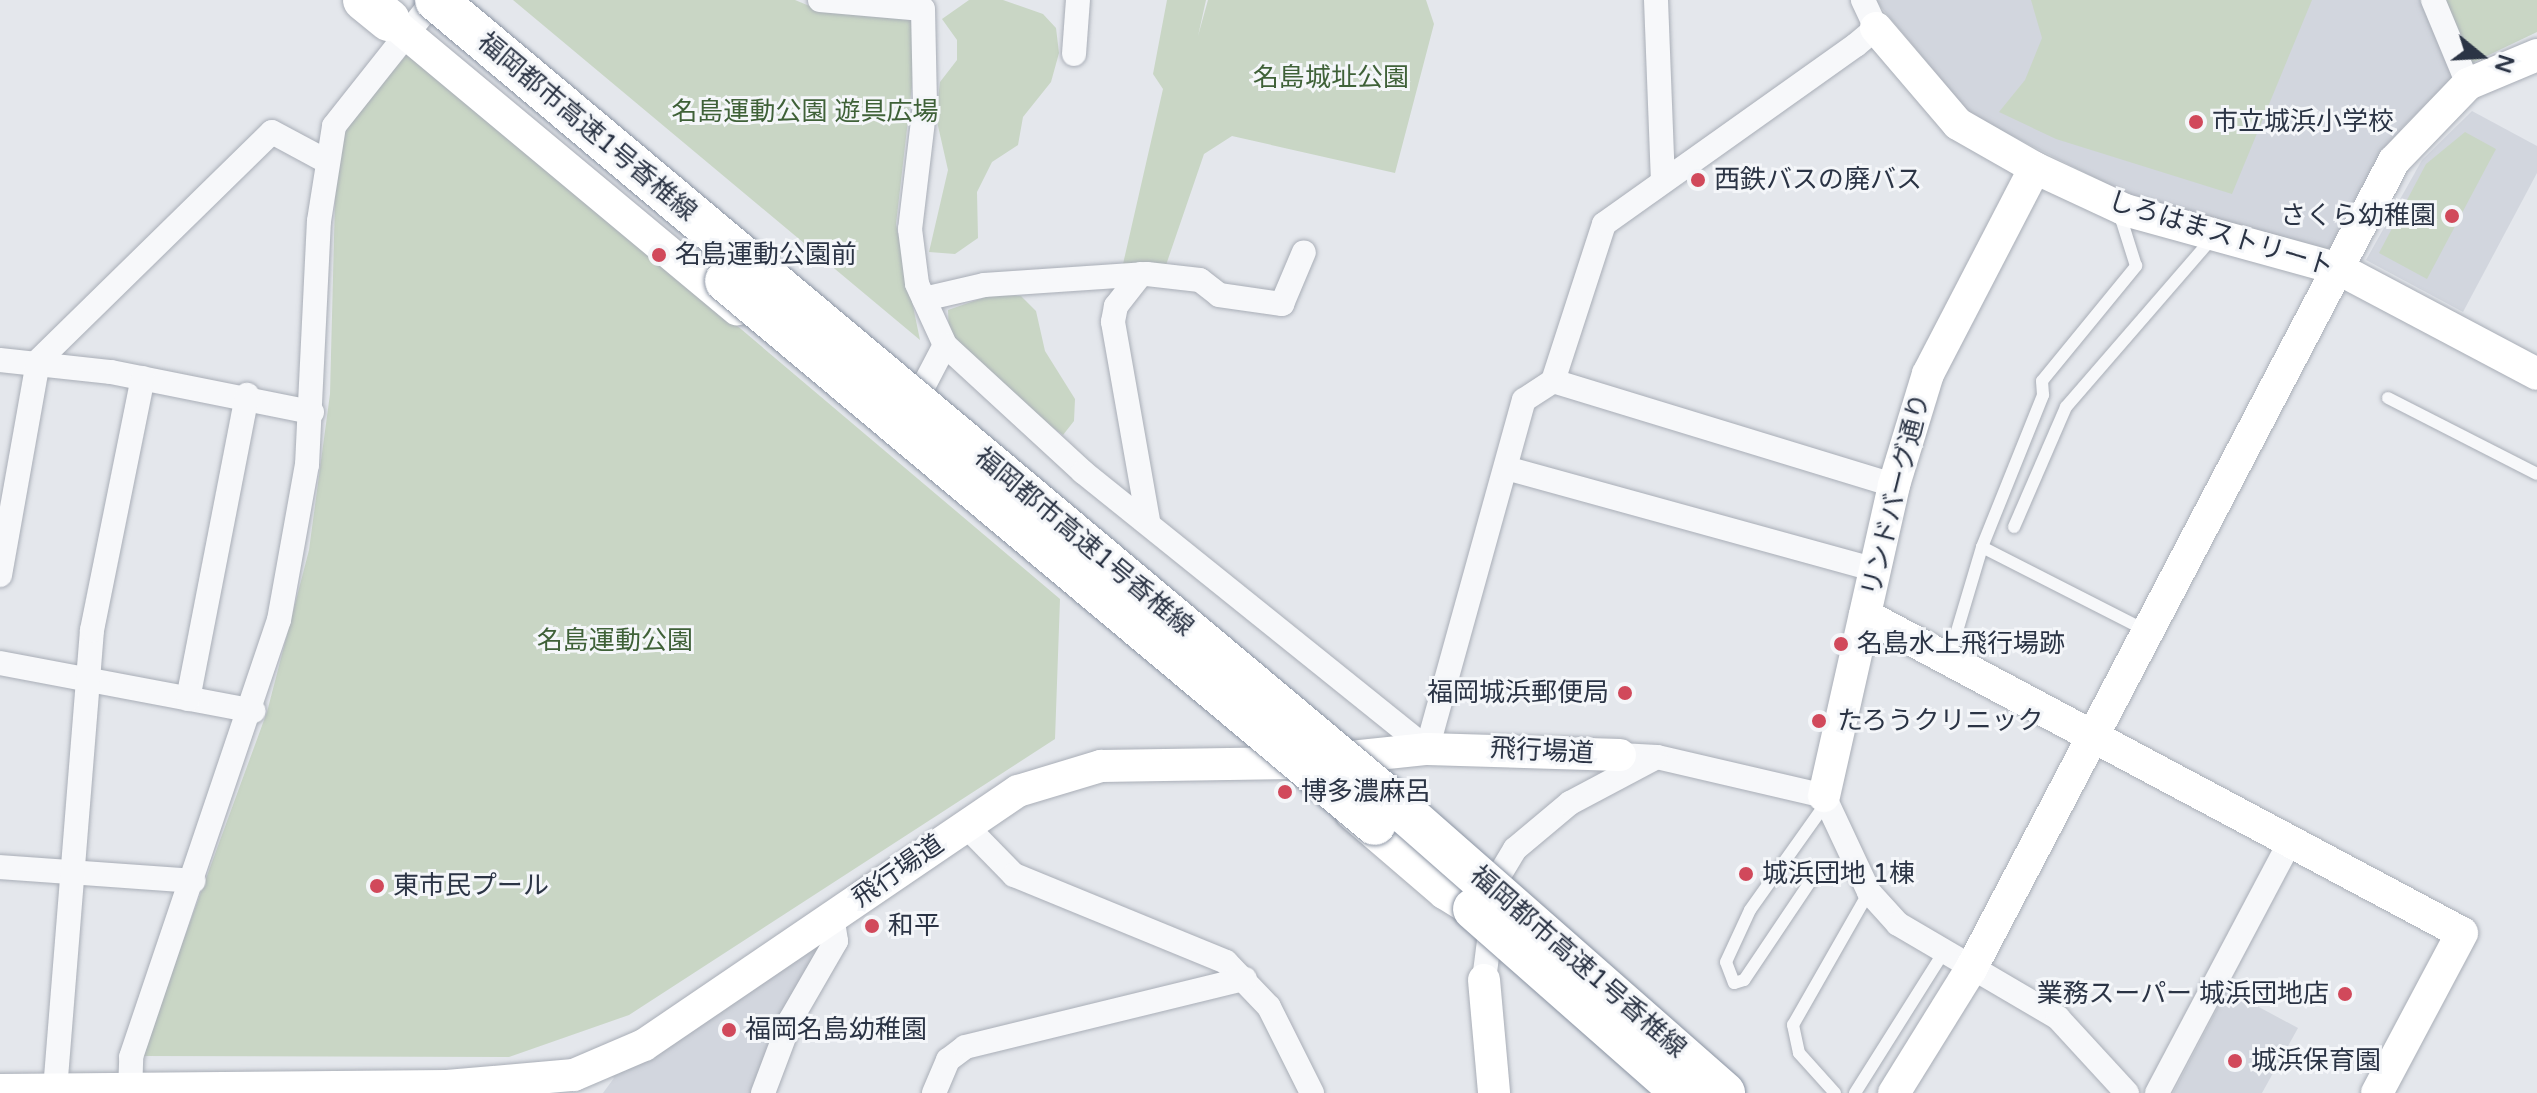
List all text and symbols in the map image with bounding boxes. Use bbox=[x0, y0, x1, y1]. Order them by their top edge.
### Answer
north arrow bbox=[2441, 16, 2521, 96]
street label: 福岡都市高速1号香椎線 bbox=[471, 26, 703, 228]
text: N bbox=[2489, 51, 2519, 76]
park label: 名島城址公園 bbox=[1253, 62, 1409, 94]
park label: 名島運動公園 遊具広場 bbox=[672, 96, 938, 128]
place label: 市立城浜小学校 bbox=[2212, 106, 2394, 138]
marker: 市立城浜小学校 bbox=[2187, 113, 2205, 131]
place label: 西鉄バスの廃バス bbox=[1714, 164, 1922, 196]
marker: 西鉄バスの廃バス bbox=[1689, 171, 1707, 189]
street label: しろはまストリート bbox=[2105, 185, 2337, 283]
place label: さくら幼稚園 bbox=[2280, 200, 2436, 232]
marker: さくら幼稚園 bbox=[2443, 207, 2461, 225]
place label: 名島運動公園前 bbox=[675, 239, 857, 271]
marker: 名島運動公園前 bbox=[650, 246, 668, 264]
street label: リンドバーグ通り bbox=[1856, 390, 1936, 600]
street label: 福岡都市高速1号香椎線 bbox=[968, 441, 1200, 643]
park label: 名島運動公園 bbox=[537, 625, 693, 657]
place label: 名島水上飛行場跡 bbox=[1857, 628, 2065, 660]
marker: 名島水上飛行場跡 bbox=[1832, 635, 1850, 653]
place label: 福岡城浜郵便局 bbox=[1427, 677, 1609, 709]
marker: 福岡城浜郵便局 bbox=[1616, 684, 1634, 702]
place label: たろうクリニック bbox=[1837, 705, 2045, 737]
marker: たろうクリニック bbox=[1808, 710, 1830, 732]
street label: 飛行場道 bbox=[1489, 733, 1595, 769]
place label: 博多濃麻呂 bbox=[1301, 776, 1431, 808]
marker: 博多濃麻呂 bbox=[1276, 783, 1294, 801]
street label: 飛行場道 bbox=[846, 828, 950, 914]
place label: 城浜団地 1棟 bbox=[1762, 858, 1915, 890]
street label: 福岡都市高速1号香椎線 bbox=[1463, 860, 1693, 1064]
marker: 城浜団地 1棟 bbox=[1737, 865, 1755, 883]
place label: 東市民プール bbox=[393, 870, 549, 902]
marker: 東市民プール bbox=[368, 877, 386, 895]
place label: 和平 bbox=[888, 910, 940, 942]
marker: 和平 bbox=[863, 917, 881, 935]
place label: 業務スーパー 城浜団地店 bbox=[2036, 978, 2329, 1010]
marker: 業務スーパー 城浜団地店 bbox=[2336, 985, 2354, 1003]
place label: 福岡名島幼稚園 bbox=[745, 1014, 927, 1046]
marker: 福岡名島幼稚園 bbox=[720, 1021, 738, 1039]
place label: 城浜保育園 bbox=[2251, 1045, 2381, 1077]
marker: 城浜保育園 bbox=[2226, 1052, 2244, 1070]

